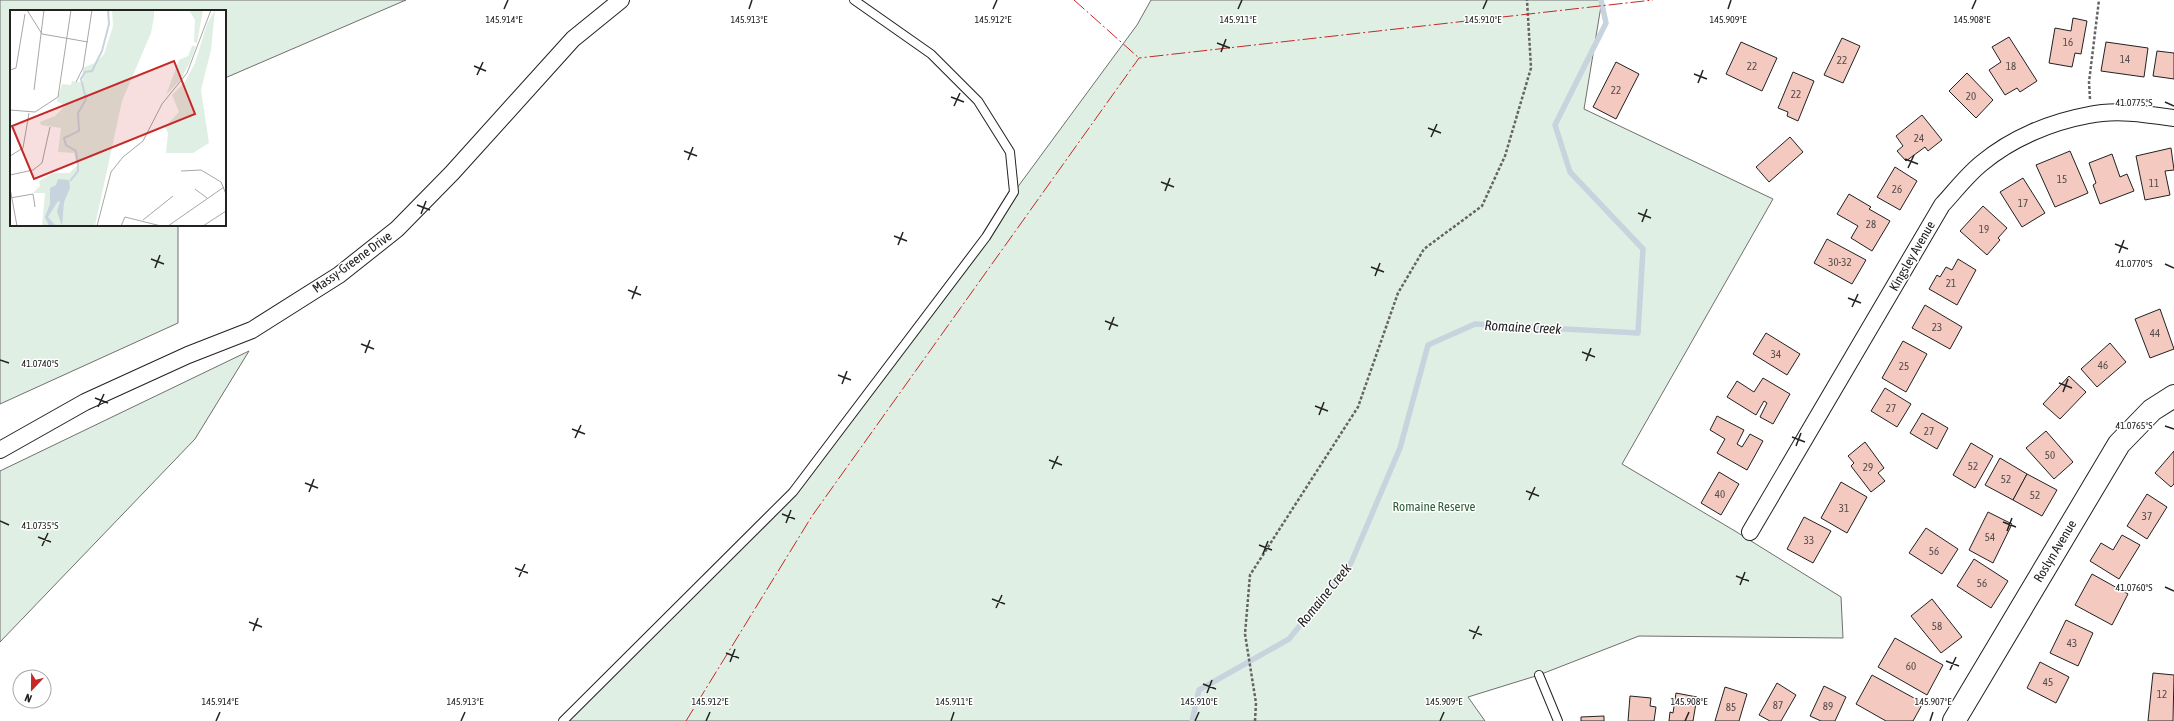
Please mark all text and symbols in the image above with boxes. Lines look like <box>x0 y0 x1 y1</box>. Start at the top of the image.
inset map <box>10 10 226 226</box>
text: 145.914°E <box>486 14 523 25</box>
text: 145.913°E <box>731 14 768 25</box>
text: 145.912°E <box>975 14 1012 25</box>
text: 145.911°E <box>1220 14 1257 25</box>
text: 145.910°E <box>1465 14 1502 25</box>
text: 145.909°E <box>1710 14 1747 25</box>
text: 145.908°E <box>1954 14 1991 25</box>
house number: 16 <box>2063 36 2073 48</box>
house number: 14 <box>2120 53 2130 65</box>
house number: 22 <box>1837 54 1847 66</box>
house number: 22 <box>1747 60 1757 72</box>
house number: 18 <box>2006 60 2016 72</box>
house number: 22 <box>1611 84 1621 96</box>
house number: 22 <box>1791 88 1801 100</box>
house number: 20 <box>1966 90 1976 102</box>
text: 41.0775°S <box>2116 97 2152 108</box>
house number: 24 <box>1914 132 1924 144</box>
house number: 15 <box>2057 173 2067 185</box>
house number: 11 <box>2149 177 2159 189</box>
house number: 26 <box>1892 183 1902 195</box>
house number: 17 <box>2018 197 2028 209</box>
house number: 28 <box>1866 218 1876 230</box>
street label: Kingsley Avenue <box>1886 218 1938 294</box>
house number: 19 <box>1979 223 1989 235</box>
street label: Massy-Greene Drive <box>309 228 395 296</box>
house number: 30-32 <box>1828 256 1852 268</box>
text: 41.0770°S <box>2116 258 2152 269</box>
house number: 21 <box>1946 277 1956 289</box>
water label: Romaine Creek <box>1484 317 1563 337</box>
house number: 23 <box>1932 321 1942 333</box>
house number: 44 <box>2150 327 2160 339</box>
house number: 34 <box>1771 348 1781 360</box>
text: 41.0740°S <box>22 358 58 369</box>
house number: 46 <box>2098 359 2108 371</box>
house number: 25 <box>1899 360 1909 372</box>
house number: 27 <box>1886 402 1896 414</box>
text: 41.0765°S <box>2116 420 2152 431</box>
house number: 27 <box>1924 425 1934 437</box>
house number: 50 <box>2045 449 2055 461</box>
house number: 52 <box>1968 460 1978 472</box>
house number: 29 <box>1863 461 1873 473</box>
house number: 52 <box>2001 473 2011 485</box>
house number: 40 <box>1715 488 1725 500</box>
house number: 52 <box>2030 489 2040 501</box>
park label: Romaine Reserve <box>1393 499 1476 514</box>
house number: 31 <box>1839 502 1849 514</box>
house number: 37 <box>2142 510 2152 522</box>
street label: Roslyn Avenue <box>2031 517 2079 585</box>
text: 41.0735°S <box>22 520 58 531</box>
house number: 54 <box>1985 531 1995 543</box>
house number: 33 <box>1804 534 1814 546</box>
house number: 56 <box>1929 545 1939 557</box>
water label: Romaine Creek <box>1294 559 1355 630</box>
house number: 56 <box>1977 577 1987 589</box>
text: 41.0760°S <box>2116 582 2152 593</box>
house number: 58 <box>1932 620 1942 632</box>
house number: 43 <box>2067 637 2077 649</box>
house number: 60 <box>1906 660 1916 672</box>
north arrow <box>12 669 52 709</box>
house number: 45 <box>2043 676 2053 688</box>
house number: 12 <box>2157 688 2167 700</box>
text: N <box>23 691 34 705</box>
text: 145.914°E <box>202 696 239 707</box>
text: 145.913°E <box>447 696 484 707</box>
text: 145.912°E <box>692 696 729 707</box>
text: 145.911°E <box>936 696 973 707</box>
text: 145.910°E <box>1181 696 1218 707</box>
text: 145.909°E <box>1426 696 1463 707</box>
text: 145.908°E <box>1671 696 1708 707</box>
text: 145.907°E <box>1915 696 1952 707</box>
house number: 87 <box>1773 699 1783 711</box>
house number: 89 <box>1823 700 1833 712</box>
house number: 85 <box>1726 701 1736 713</box>

